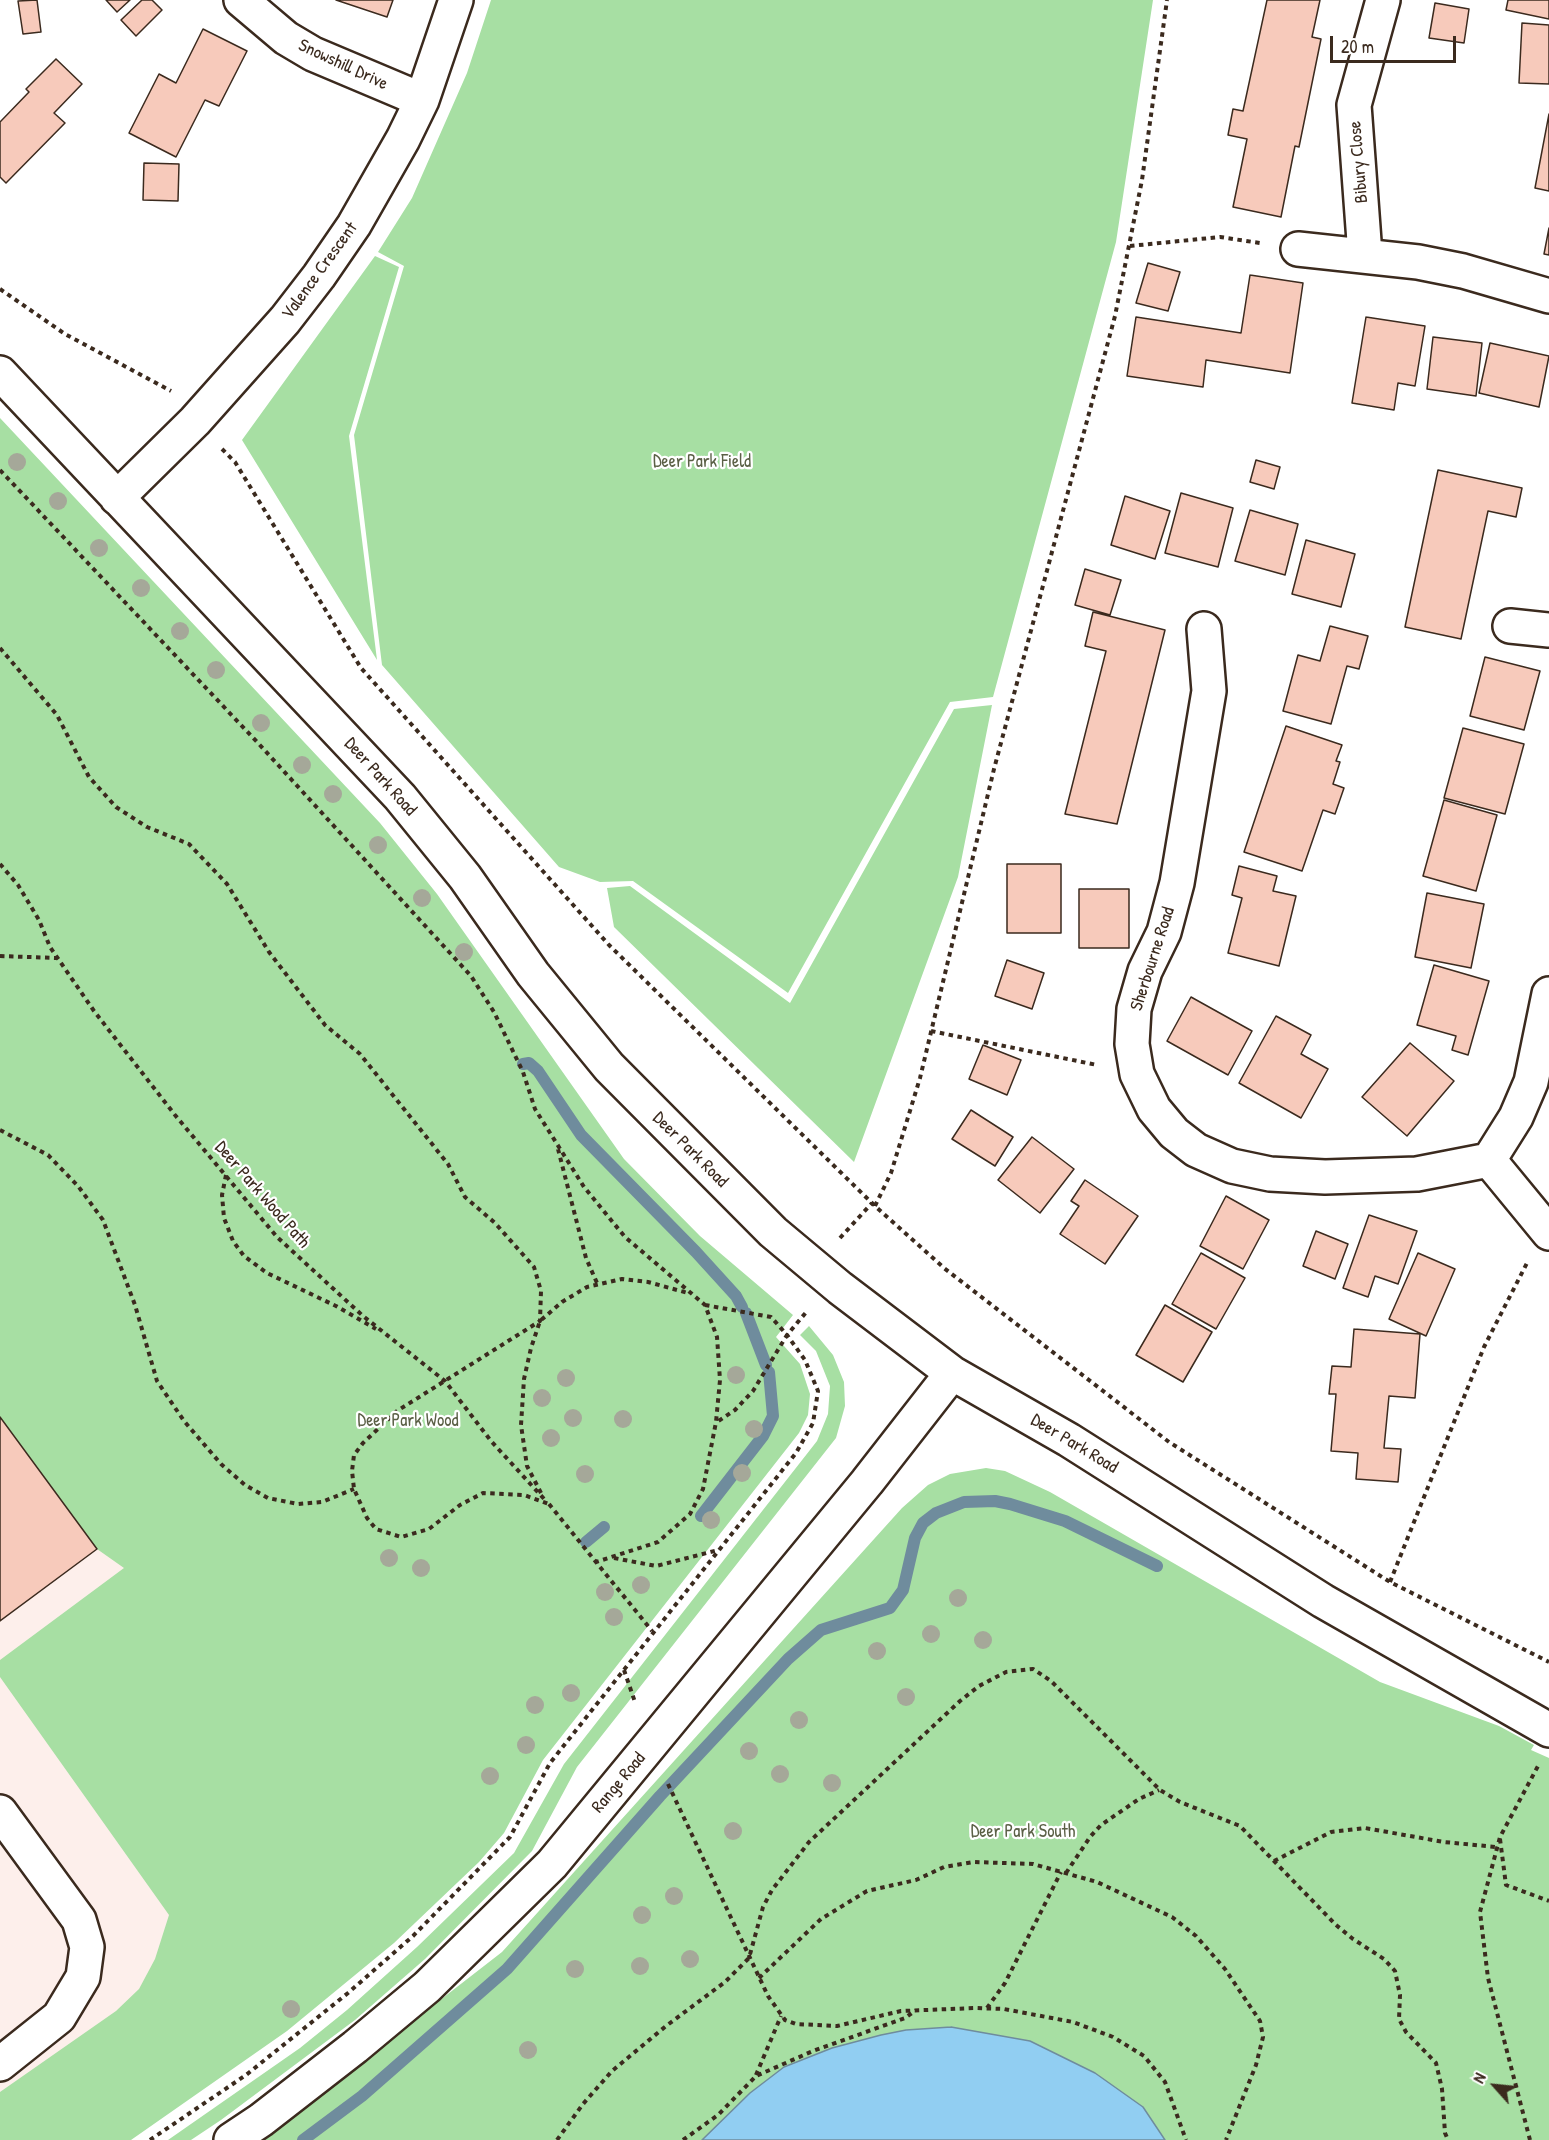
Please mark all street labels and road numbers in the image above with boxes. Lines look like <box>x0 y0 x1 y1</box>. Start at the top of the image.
street label: Snowshill Drive <box>295 35 391 95</box>
street label: Bibury Close <box>1345 120 1373 204</box>
street label: Valence Crescent <box>277 218 363 324</box>
street label: Deer Park Road <box>339 733 421 821</box>
street label: Sherbourne Road <box>1126 904 1180 1014</box>
street label: Deer Park Road <box>648 1108 732 1192</box>
street label: Deer Park Wood Path <box>210 1137 314 1253</box>
street label: Deer Park Road <box>1027 1410 1121 1478</box>
street label: Range Road <box>588 1748 650 1818</box>

